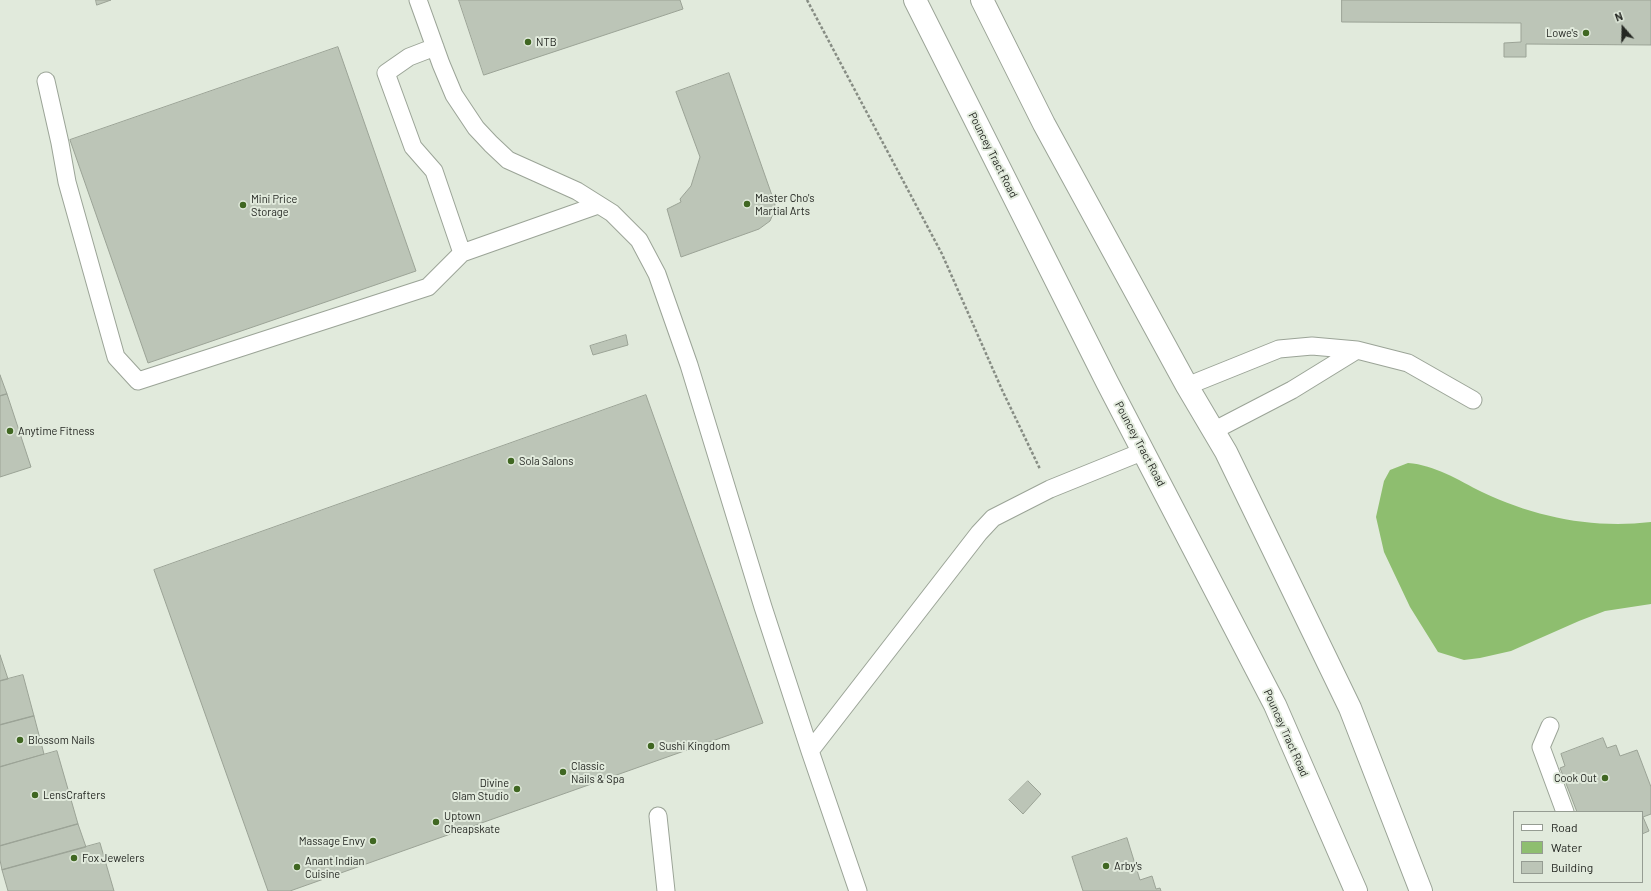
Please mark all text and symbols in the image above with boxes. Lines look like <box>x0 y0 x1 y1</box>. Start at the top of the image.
north arrow <box>1603 8 1643 48</box>
text: N <box>1613 9 1624 24</box>
place label: Lowe's <box>1546 26 1578 40</box>
marker: Lowe's <box>1581 28 1591 38</box>
place label: NTB <box>536 35 557 49</box>
marker: NTB <box>523 37 533 47</box>
street label: Pouncey Tract Road <box>966 110 1020 200</box>
place label: Master Cho's Martial Arts <box>755 191 815 217</box>
place label: Mini Price Storage <box>251 192 297 218</box>
marker: Master Cho's Martial Arts <box>742 199 752 209</box>
marker: Mini Price Storage <box>238 200 248 210</box>
street label: Pouncey Tract Road <box>1112 399 1168 489</box>
place label: Anytime Fitness <box>18 424 95 438</box>
marker: Anytime Fitness <box>5 426 15 436</box>
place label: Sola Salons <box>519 454 574 468</box>
marker: Sola Salons <box>506 456 516 466</box>
street label: Pouncey Tract Road <box>1261 687 1311 779</box>
place label: Blossom Nails <box>28 733 95 747</box>
marker: Blossom Nails <box>15 735 25 745</box>
place label: Sushi Kingdom <box>659 739 730 753</box>
marker: Sushi Kingdom <box>646 741 656 751</box>
place label: Classic Nails & Spa <box>571 759 624 785</box>
marker: Classic Nails & Spa <box>558 767 568 777</box>
place label: Cook Out <box>1554 771 1597 785</box>
marker: Cook Out <box>1600 773 1610 783</box>
place label: Divine Glam Studio <box>452 776 509 802</box>
marker: Divine Glam Studio <box>512 784 522 794</box>
place label: LensCrafters <box>43 788 105 802</box>
marker: LensCrafters <box>30 790 40 800</box>
place label: Uptown Cheapskate <box>444 809 500 835</box>
legend <box>1513 811 1643 883</box>
marker: Uptown Cheapskate <box>431 817 441 827</box>
text: Road <box>1551 820 1578 834</box>
place label: Massage Envy <box>299 834 365 848</box>
marker: Massage Envy <box>368 836 378 846</box>
text: Water <box>1551 840 1582 854</box>
place label: Fox Jewelers <box>82 851 144 865</box>
marker: Fox Jewelers <box>69 853 79 863</box>
place label: Anant Indian Cuisine <box>305 854 364 880</box>
place label: Arby's <box>1114 859 1142 873</box>
text: Building <box>1551 860 1593 874</box>
marker: Arby's <box>1101 861 1111 871</box>
marker: Anant Indian Cuisine <box>292 862 302 872</box>

